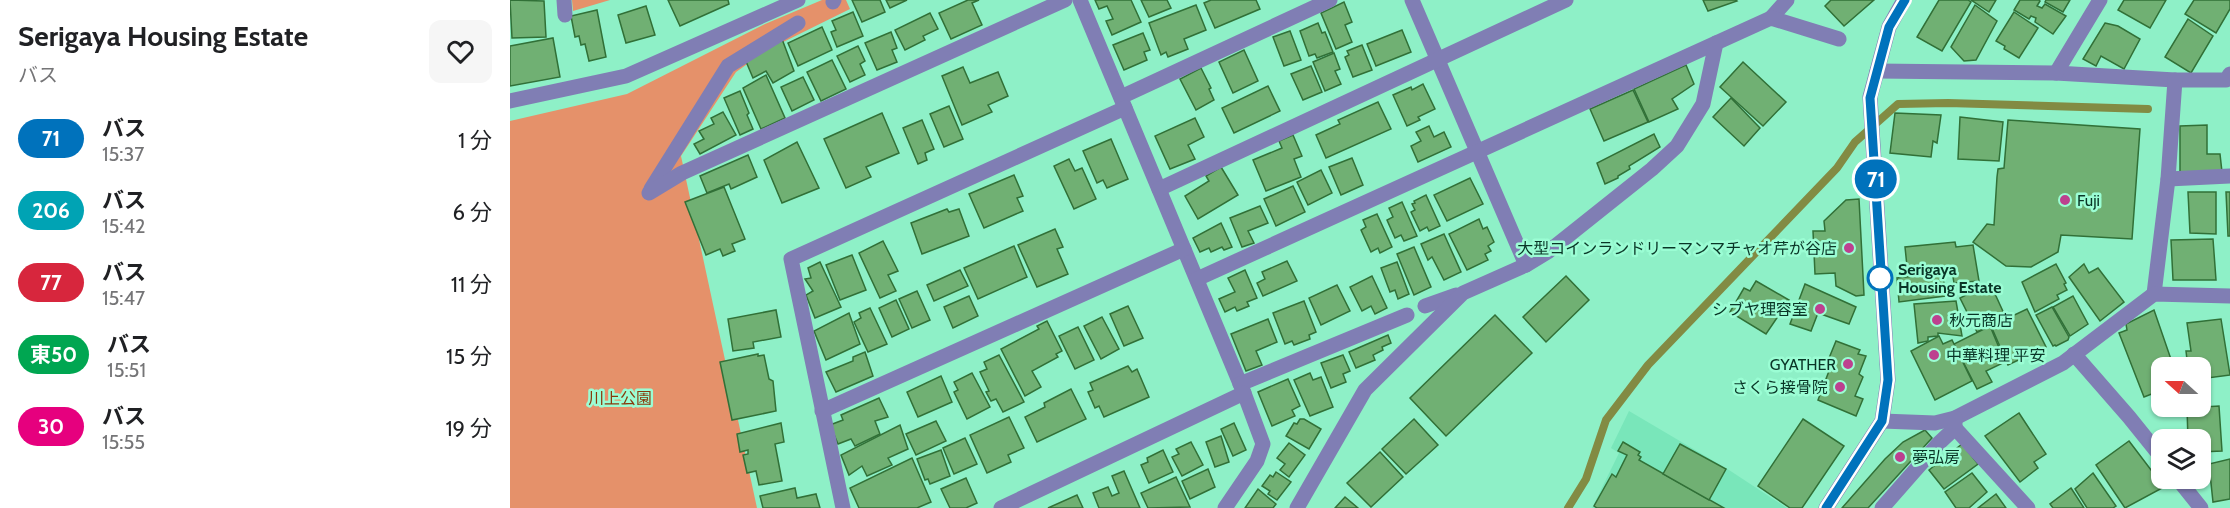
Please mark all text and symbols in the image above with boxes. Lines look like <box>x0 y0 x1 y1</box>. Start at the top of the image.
text: Serigaya Housing Estate <box>18 19 308 53</box>
button: heart <box>429 20 492 83</box>
text: バス <box>18 63 58 87</box>
text: バス <box>102 115 146 142</box>
text: 71 <box>42 126 60 151</box>
text: 1 分 <box>458 127 492 154</box>
text: 15:37 <box>102 142 144 166</box>
line badge: 71 <box>1849 160 1903 198</box>
text: 71 <box>1867 167 1885 192</box>
text: バス <box>102 187 146 214</box>
place label: Fuji <box>2077 191 2100 210</box>
marker: Fuji <box>2058 193 2072 207</box>
text: 206 <box>32 198 70 223</box>
text: 6 分 <box>453 199 492 226</box>
text: 15:42 <box>102 214 146 238</box>
place label: 大型コインランドリーマンマチャオ芹が谷店 <box>1517 239 1837 258</box>
marker: 大型コインランドリーマンマチャオ芹が谷店 <box>1842 241 1856 255</box>
text: バス <box>102 259 146 286</box>
place label: Serigaya Housing Estate <box>1898 260 2001 297</box>
marker: Serigaya Housing Estate <box>1867 265 1893 291</box>
text: 77 <box>40 270 62 295</box>
text: 11 分 <box>451 271 492 298</box>
text: 15:47 <box>102 286 145 310</box>
place label: シブヤ理容室 <box>1712 300 1808 319</box>
marker: シブヤ理容室 <box>1813 302 1827 316</box>
place label: 秋元商店 <box>1949 311 2013 330</box>
marker: 秋元商店 <box>1930 313 1944 327</box>
text: バス <box>107 331 151 358</box>
text: 東50 <box>30 342 77 367</box>
text: 15 分 <box>446 343 492 370</box>
place label: 中華料理 平安 <box>1946 346 2046 365</box>
marker: 中華料理 平安 <box>1927 348 1941 362</box>
place label: GYATHER <box>1770 355 1836 374</box>
marker: GYATHER <box>1841 357 1855 371</box>
north arrow <box>2151 357 2211 417</box>
map controls <box>2151 357 2211 489</box>
text: 15:51 <box>107 358 146 382</box>
place label: さくら接骨院 <box>1732 378 1828 397</box>
marker: さくら接骨院 <box>1833 380 1847 394</box>
park label: 川上公園 <box>588 389 652 408</box>
text: バス <box>102 403 146 430</box>
text: 30 <box>38 414 64 439</box>
text: 19 分 <box>445 415 492 442</box>
button: layers <box>2151 429 2211 489</box>
text: 15:55 <box>102 430 145 454</box>
place label: 夢弘房 <box>1912 448 1960 467</box>
marker: 夢弘房 <box>1893 450 1907 464</box>

